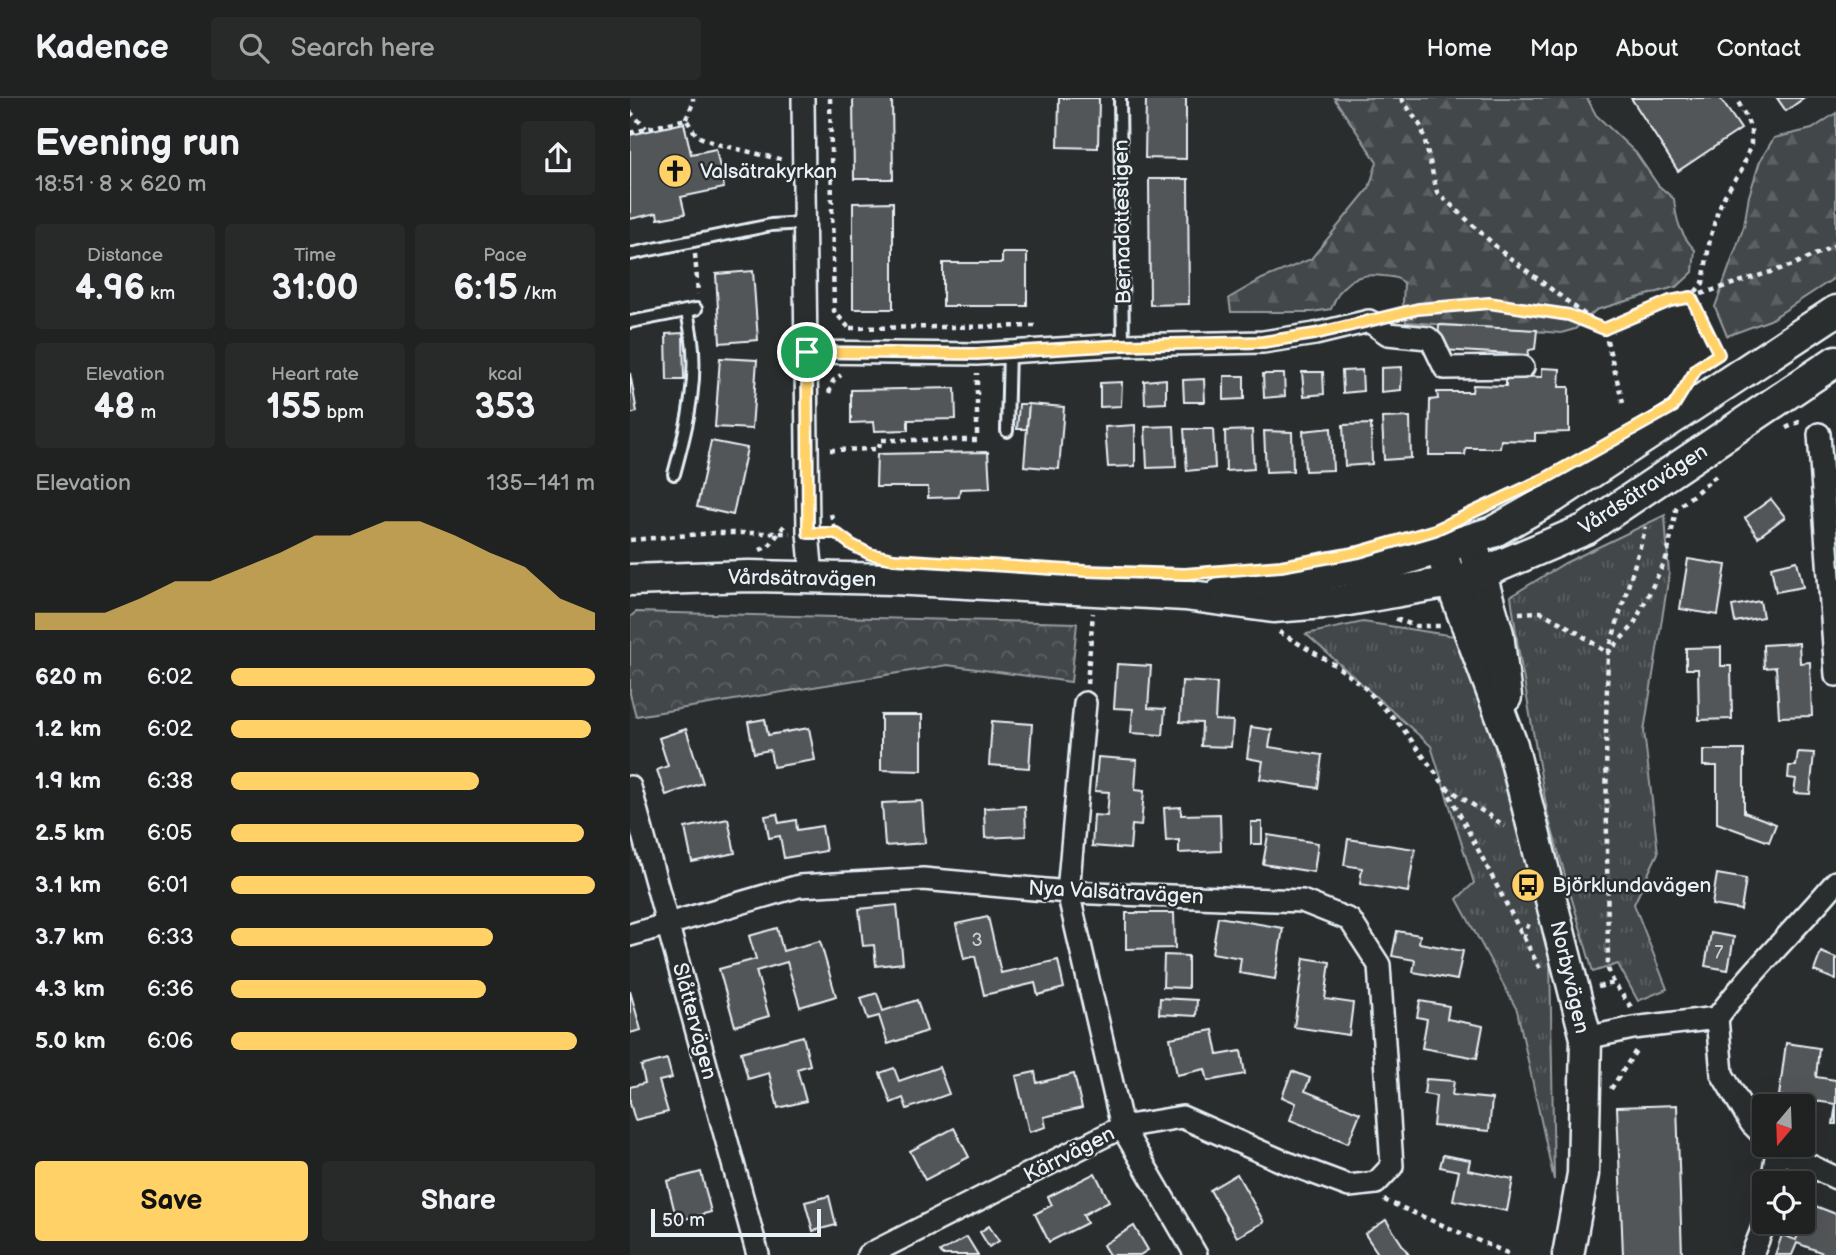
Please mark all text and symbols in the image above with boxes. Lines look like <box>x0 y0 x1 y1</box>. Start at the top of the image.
search box <box>211 17 701 80</box>
text: Kadence <box>35 28 169 68</box>
icon: search <box>235 29 273 67</box>
text: Search here <box>291 33 435 64</box>
text: Home <box>1427 34 1492 63</box>
text: Map <box>1530 34 1578 63</box>
text: About <box>1616 34 1678 63</box>
text: Contact <box>1716 34 1801 63</box>
text: Evening run <box>35 121 240 166</box>
button: share <box>521 121 595 195</box>
street label: Bernadottestigen <box>1109 139 1136 305</box>
church icon: Valsätrakyrkan <box>656 152 694 190</box>
place label: Valsätrakyrkan <box>700 159 837 184</box>
text: 18:51 · 8 × 620 m <box>35 170 207 198</box>
text: Distance <box>87 244 163 267</box>
text: Time <box>294 244 336 267</box>
text: Pace <box>483 244 527 267</box>
text: 4.96 <box>75 267 145 310</box>
text: 31:00 <box>271 267 359 310</box>
text: 6:15 <box>453 267 518 310</box>
text: km <box>145 282 175 305</box>
text: /km <box>518 282 557 305</box>
pin <box>777 322 837 382</box>
icon: arrive <box>788 333 826 371</box>
text: Elevation <box>85 363 165 386</box>
text: Heart rate <box>271 363 359 386</box>
text: kcal <box>488 363 522 386</box>
text: 48 <box>94 386 135 429</box>
text: 155 <box>266 386 321 429</box>
text: 353 <box>474 386 536 429</box>
text: m <box>135 401 156 424</box>
text: bpm <box>321 401 364 424</box>
street label: Vårdsätravägen <box>1574 439 1712 540</box>
text: Elevation <box>35 469 131 497</box>
text: 135–141 m <box>487 469 595 497</box>
street label: Vårdsätravägen <box>728 565 876 592</box>
text: 620 m <box>35 663 102 691</box>
text: 6:02 <box>147 663 193 691</box>
text: 1.2 km <box>35 715 101 743</box>
text: 6:02 <box>147 715 193 743</box>
text: 1.9 km <box>35 767 101 795</box>
text: 6:38 <box>147 767 193 795</box>
text: 2.5 km <box>35 819 105 847</box>
text: 6:05 <box>147 819 192 847</box>
bus stop icon: Björklundavägen <box>1509 866 1547 904</box>
text: 3.1 km <box>35 871 101 899</box>
text: 6:01 <box>147 871 188 899</box>
place label: Björklundavägen <box>1552 873 1711 898</box>
street label: Nya Valsätravägen <box>1028 875 1204 910</box>
street label: Norbyvägen <box>1544 918 1595 1036</box>
text: 3.7 km <box>35 923 104 951</box>
text: 6:33 <box>147 923 194 951</box>
house number: 3 <box>971 930 983 951</box>
house number: 7 <box>1715 942 1724 963</box>
street label: Slåttervägen <box>667 960 722 1082</box>
text: 4.3 km <box>35 975 105 1003</box>
text: 6:36 <box>147 975 194 1003</box>
text: 5.0 km <box>35 1027 106 1055</box>
text: 6:06 <box>147 1027 193 1055</box>
north arrow <box>1752 1094 1815 1157</box>
map controls <box>1752 1094 1815 1234</box>
street label: Kärrvägen <box>1020 1121 1119 1188</box>
button: Save <box>35 1161 308 1241</box>
button: Share <box>322 1161 595 1241</box>
button: locate <box>1752 1171 1815 1234</box>
scale bar <box>651 1206 821 1238</box>
text: 50 m <box>662 1209 705 1232</box>

